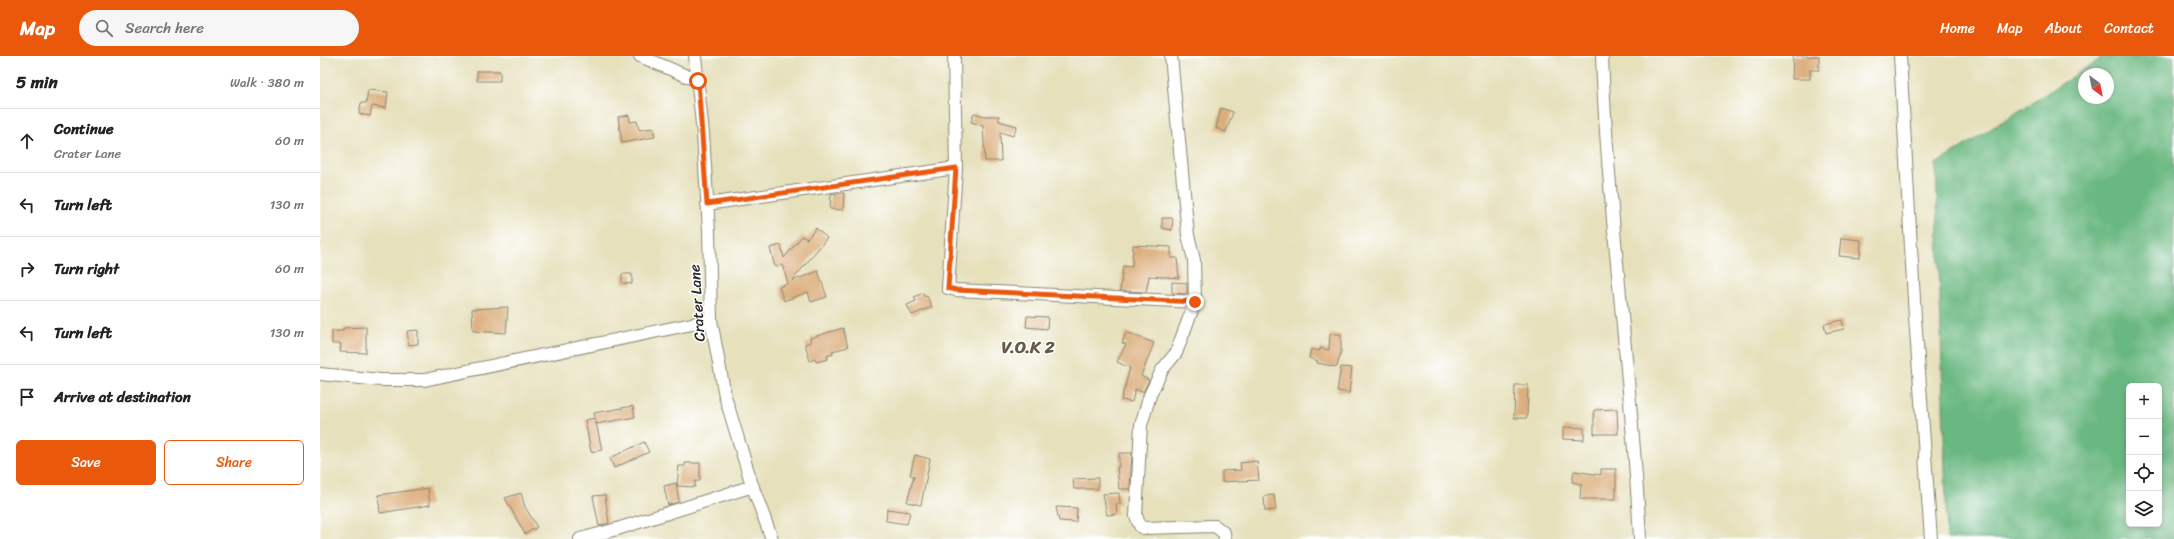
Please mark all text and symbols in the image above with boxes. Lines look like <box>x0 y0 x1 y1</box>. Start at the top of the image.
search box <box>79 10 359 46</box>
text: Map <box>20 12 55 45</box>
text: Search here <box>125 15 204 41</box>
text: Home <box>1940 16 1975 41</box>
text: Map <box>1997 16 2023 41</box>
text: About <box>2045 16 2082 41</box>
text: Contact <box>2104 16 2154 41</box>
icon: search <box>93 17 115 39</box>
text: 5 min <box>16 67 58 97</box>
north arrow <box>2078 68 2114 104</box>
text: Walk · 380 m <box>230 71 304 94</box>
route start <box>689 72 707 90</box>
text: Continue <box>54 116 114 142</box>
text: 60 m <box>275 129 304 152</box>
icon: ahead <box>16 130 38 152</box>
text: Crater Lane <box>54 142 121 165</box>
text: Turn left <box>54 192 112 218</box>
text: 130 m <box>270 193 304 216</box>
icon: left <box>16 194 38 216</box>
text: Turn right <box>54 256 119 282</box>
text: 60 m <box>275 257 304 280</box>
icon: right <box>16 258 38 280</box>
street label: Crater Lane <box>681 263 713 343</box>
route end <box>1186 293 1204 311</box>
text: Turn left <box>54 320 112 346</box>
text: 130 m <box>270 321 304 344</box>
icon: left <box>16 322 38 344</box>
district label: V.O.K 2 <box>1001 332 1055 362</box>
map controls <box>2126 383 2162 527</box>
button: + <box>2126 383 2162 419</box>
text: Arrive at destination <box>54 384 191 410</box>
icon: arrive <box>16 386 38 408</box>
button: − <box>2126 419 2162 455</box>
button: Save <box>16 440 156 485</box>
button: Share <box>164 440 304 485</box>
button: locate <box>2126 455 2162 491</box>
button: layers <box>2126 491 2162 527</box>

